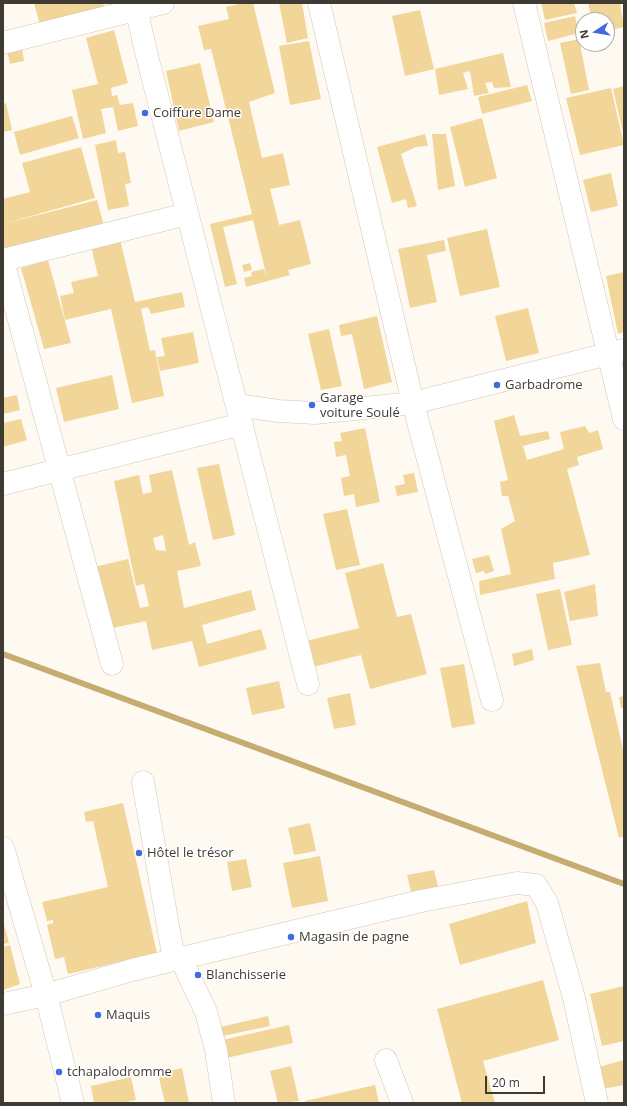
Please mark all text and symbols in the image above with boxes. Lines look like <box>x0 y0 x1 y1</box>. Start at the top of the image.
north arrow <box>575 12 615 52</box>
text: N <box>575 28 592 40</box>
place label: Coiffure Dame <box>153 105 241 121</box>
marker: Coiffure Dame <box>140 108 150 118</box>
place label: Garbadrome <box>505 377 583 393</box>
marker: Garbadrome <box>492 380 502 390</box>
place label: Garage voiture Soulé <box>320 390 400 421</box>
marker: Garage voiture Soulé <box>307 400 317 410</box>
place label: Hôtel le trésor <box>147 845 234 861</box>
marker: Hôtel le trésor <box>134 848 144 858</box>
place label: Magasin de pagne <box>299 929 409 945</box>
marker: Magasin de pagne <box>286 932 296 942</box>
place label: Blanchisserie <box>206 967 286 983</box>
marker: Blanchisserie <box>193 970 203 980</box>
place label: Maquis <box>106 1007 150 1023</box>
marker: Maquis <box>93 1010 103 1020</box>
place label: tchapalodromme <box>67 1064 172 1080</box>
marker: tchapalodromme <box>54 1067 64 1077</box>
scale bar <box>487 1068 547 1094</box>
text: 20 m <box>492 1074 520 1091</box>

